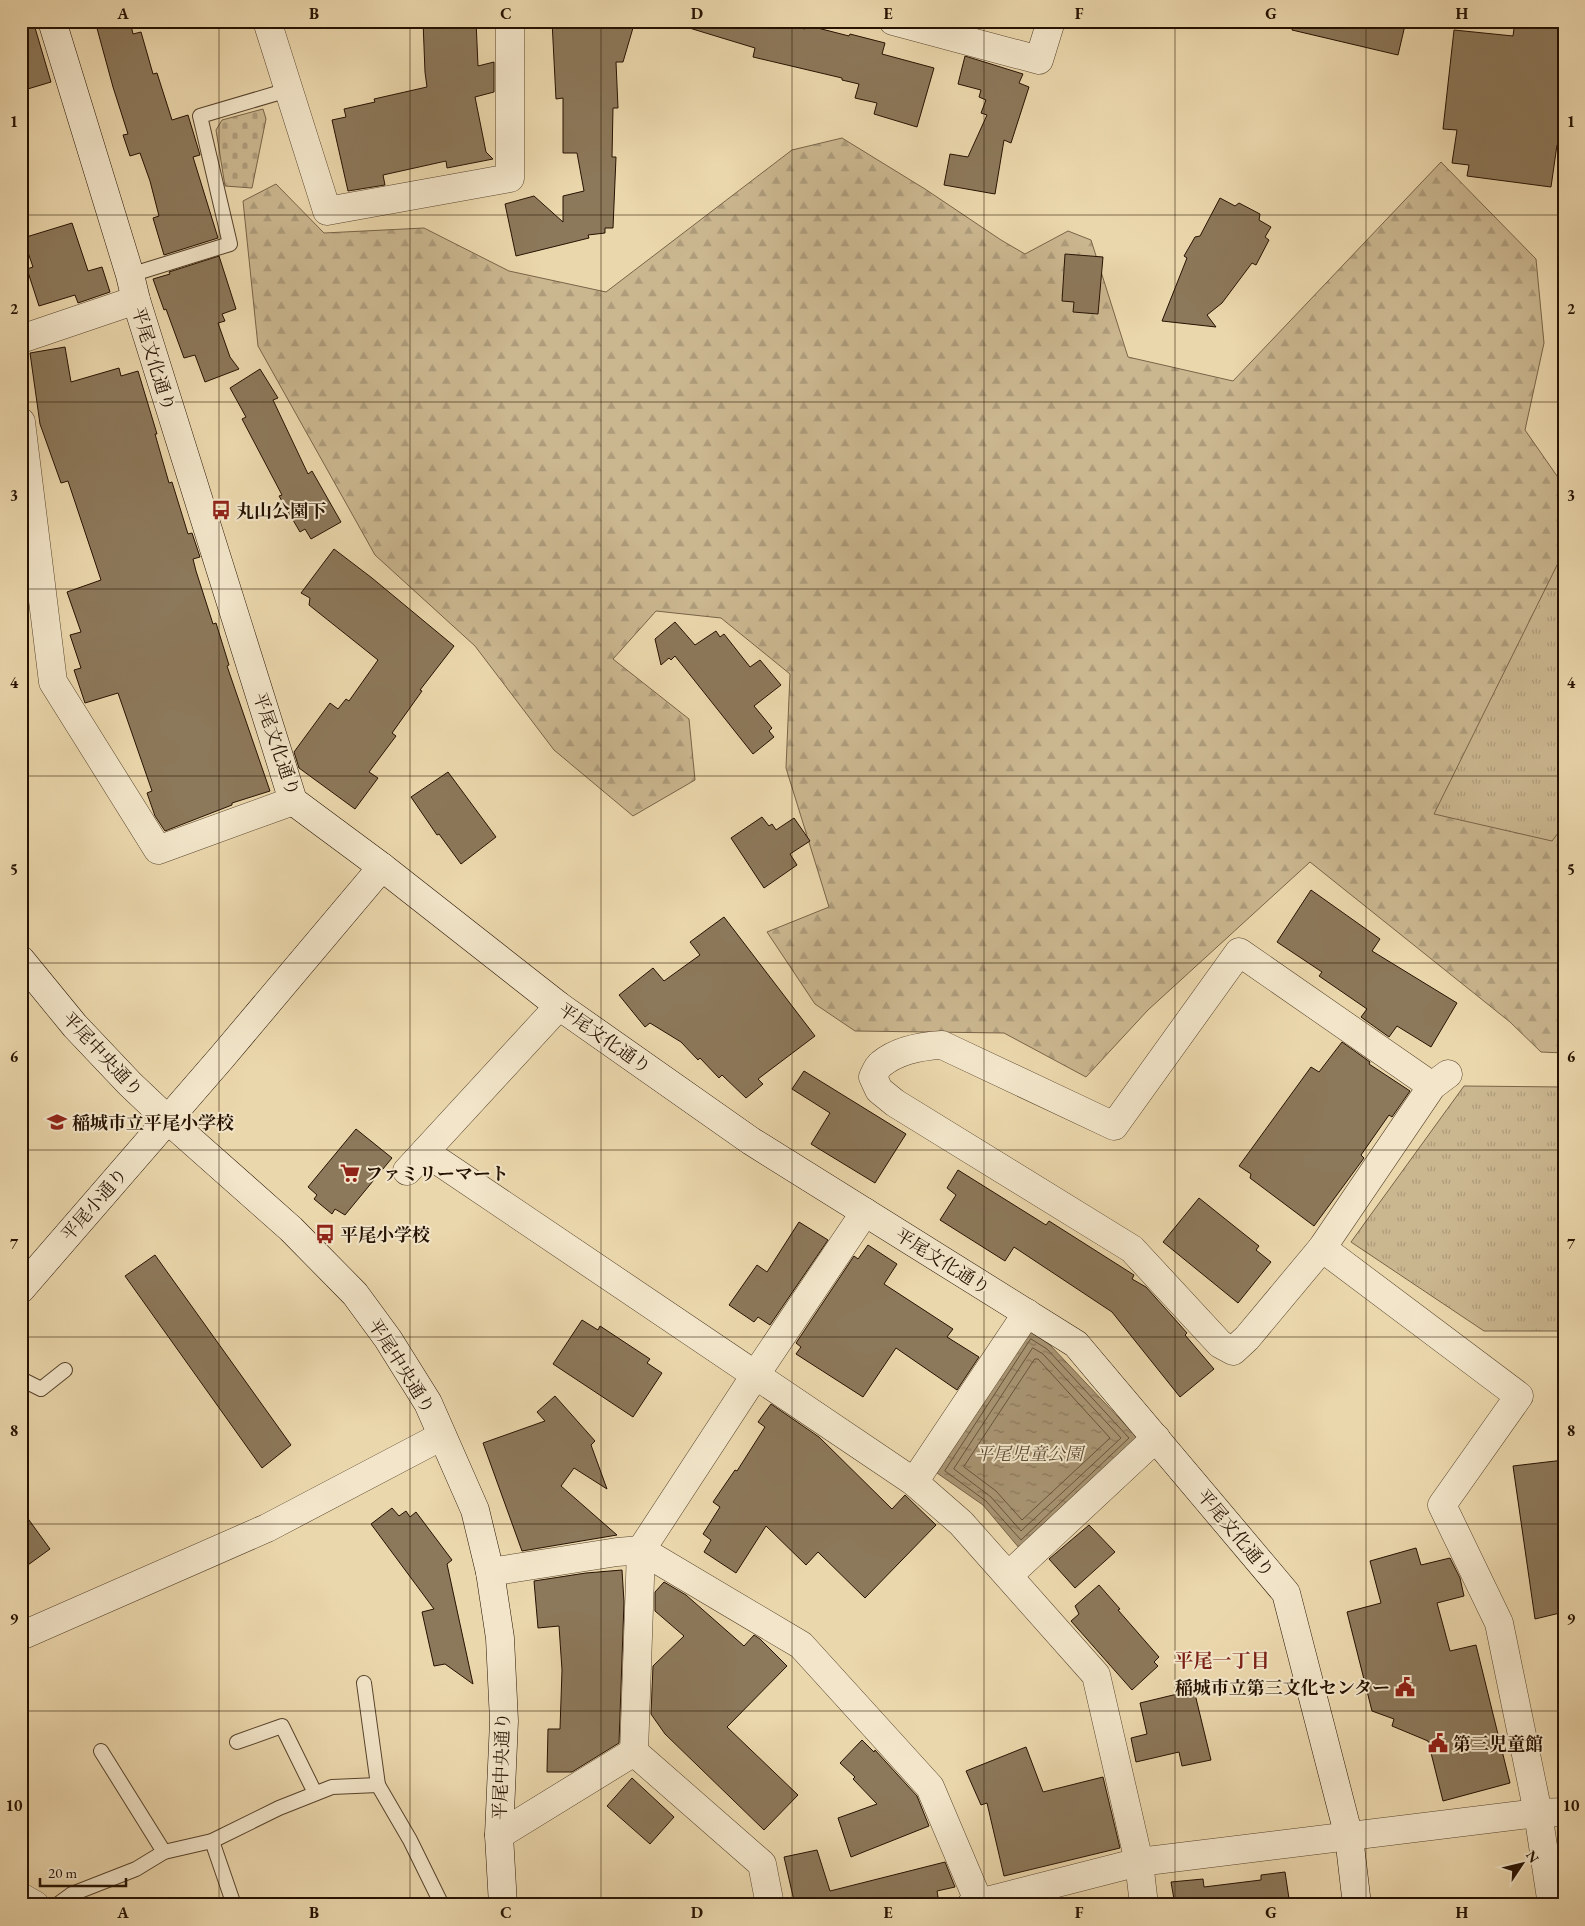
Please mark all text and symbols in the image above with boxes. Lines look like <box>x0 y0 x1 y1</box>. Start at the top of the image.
text: A <box>116 3 129 24</box>
text: B <box>309 3 319 24</box>
text: C <box>500 3 512 24</box>
text: D <box>691 3 703 24</box>
text: E <box>883 3 893 24</box>
text: F <box>1075 3 1084 24</box>
text: G <box>1265 3 1277 24</box>
text: H <box>1456 3 1469 24</box>
text: 1 <box>10 111 18 132</box>
text: 1 <box>1567 111 1575 132</box>
text: 2 <box>10 298 19 319</box>
text: 2 <box>1567 298 1576 319</box>
street label: 平尾文化通り <box>127 304 181 414</box>
text: 3 <box>10 485 18 506</box>
text: 3 <box>1567 485 1575 506</box>
bus stop icon: 丸山公園下 <box>210 499 232 521</box>
place label: 丸山公園下 <box>236 499 326 522</box>
text: 4 <box>10 672 19 693</box>
text: 4 <box>1567 672 1576 693</box>
street label: 平尾文化通り <box>249 689 305 799</box>
text: 5 <box>10 859 18 880</box>
text: 5 <box>1567 859 1575 880</box>
street label: 平尾文化通り <box>554 998 656 1078</box>
street label: 平尾中央通り <box>58 1007 148 1101</box>
text: 6 <box>10 1046 19 1067</box>
text: 6 <box>1567 1046 1576 1067</box>
school or university icon: 稲城市立平尾小学校 <box>46 1111 68 1133</box>
place label: 稲城市立平尾小学校 <box>72 1111 234 1134</box>
street label: 平尾小通り <box>56 1162 132 1246</box>
supermarket icon: ファミリーマート <box>339 1162 361 1184</box>
place label: ファミリーマート <box>365 1162 509 1185</box>
bus stop icon: 平尾小学校 <box>314 1223 336 1245</box>
place label: 平尾小学校 <box>340 1223 430 1246</box>
street label: 平尾文化通り <box>891 1223 995 1299</box>
text: 7 <box>10 1233 19 1254</box>
text: 7 <box>1567 1233 1576 1254</box>
street label: 平尾中央通り <box>364 1314 440 1418</box>
text: 8 <box>10 1420 18 1441</box>
text: 8 <box>1567 1420 1575 1441</box>
park label: 平尾児童公園 <box>975 1442 1086 1465</box>
street label: 平尾文化通り <box>1192 1484 1280 1582</box>
text: 9 <box>10 1608 19 1629</box>
text: 9 <box>1567 1608 1576 1629</box>
district label: 平尾一丁目 <box>1174 1648 1270 1673</box>
place label: 稲城市立第三文化センター <box>1175 1676 1390 1699</box>
public building icon: 稲城市立第三文化センター <box>1394 1676 1416 1698</box>
street label: 平尾中央通り <box>488 1712 514 1820</box>
public building icon: 第三児童館 <box>1427 1732 1449 1754</box>
place label: 第三児童館 <box>1453 1732 1543 1755</box>
text: 10 <box>6 1795 23 1816</box>
text: 10 <box>1563 1795 1580 1816</box>
north arrow <box>1498 1838 1548 1888</box>
text: N <box>1522 1847 1544 1867</box>
scale bar <box>40 1856 126 1888</box>
text: 20 m <box>48 1863 77 1882</box>
text: A <box>116 1902 129 1923</box>
text: B <box>309 1902 319 1923</box>
text: C <box>500 1902 512 1923</box>
text: D <box>691 1902 703 1923</box>
text: E <box>883 1902 893 1923</box>
text: F <box>1075 1902 1084 1923</box>
text: G <box>1265 1902 1277 1923</box>
text: H <box>1456 1902 1469 1923</box>

